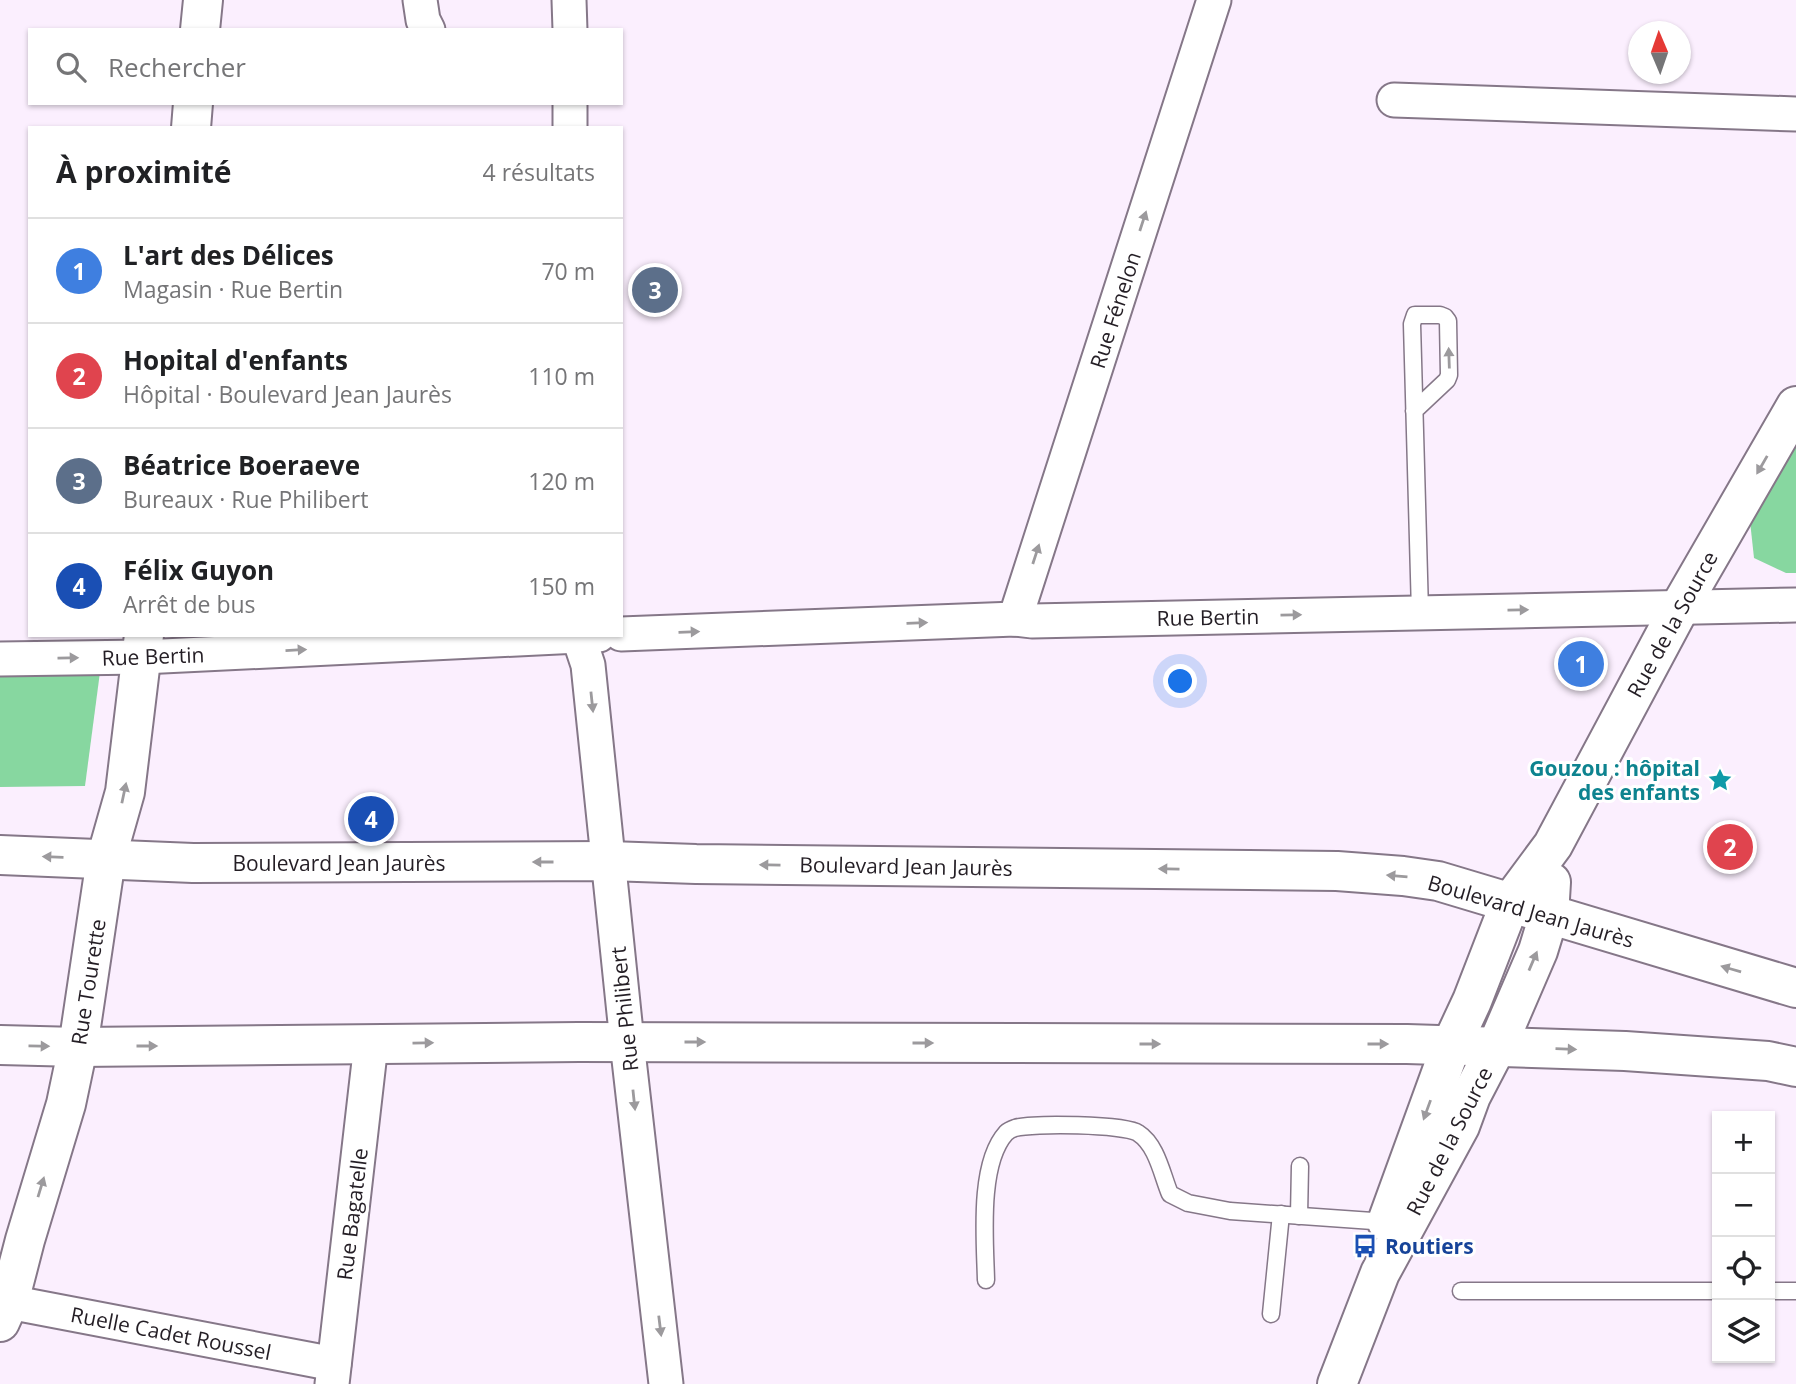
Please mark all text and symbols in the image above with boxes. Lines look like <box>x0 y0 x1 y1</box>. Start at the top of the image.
north arrow <box>1628 21 1691 84</box>
search box <box>28 28 623 105</box>
icon: search <box>52 48 90 86</box>
text: Rechercher <box>108 49 246 85</box>
text: À proximité <box>56 151 232 192</box>
text: 4 résultats <box>483 156 595 188</box>
one-way arrow <box>1138 210 1149 231</box>
text: L'art des Délices <box>123 237 334 273</box>
street label: Rue Fénelon <box>1083 248 1147 372</box>
text: 1 <box>72 255 86 287</box>
text: 70 m <box>541 255 595 287</box>
pin: 3 <box>632 264 678 316</box>
text: Magasin · Rue Bertin <box>123 273 343 305</box>
text: Hopital d'enfants <box>123 342 348 378</box>
one-way arrow <box>1443 346 1454 368</box>
text: 2 <box>72 360 86 392</box>
text: 110 m <box>528 360 595 392</box>
text: Hôpital · Boulevard Jean Jaurès <box>123 378 452 410</box>
text: Béatrice Boeraeve <box>123 447 360 483</box>
one-way arrow <box>1756 456 1768 475</box>
text: 3 <box>72 465 86 497</box>
text: 120 m <box>528 465 595 497</box>
text: Bureaux · Rue Philibert <box>123 483 368 515</box>
one-way arrow <box>1031 543 1042 564</box>
street label: Rue de la Source <box>1620 546 1724 702</box>
text: Félix Guyon <box>123 552 274 588</box>
text: 4 <box>72 570 86 602</box>
text: 150 m <box>528 570 595 602</box>
text: Arrêt de bus <box>123 588 256 620</box>
street label: Rue Bertin <box>1156 602 1260 632</box>
one-way arrow <box>1508 604 1530 616</box>
one-way arrow <box>1280 609 1302 621</box>
one-way arrow <box>906 617 928 628</box>
one-way arrow <box>679 626 701 637</box>
pin: 1 <box>1558 638 1604 690</box>
street label: Rue Bertin <box>101 640 205 672</box>
one-way arrow <box>285 644 307 655</box>
one-way arrow <box>57 653 79 664</box>
your location <box>1163 664 1197 698</box>
one-way arrow <box>587 691 598 713</box>
place label: Gouzou : hôpital des enfants <box>1529 754 1700 806</box>
place icon: Gouzou : hôpital des enfants <box>1706 766 1734 794</box>
one-way arrow <box>118 782 129 804</box>
pin: 4 <box>348 793 394 845</box>
pin: 2 <box>1707 821 1753 873</box>
street label: Boulevard Jean Jaurès <box>232 849 446 877</box>
street label: Boulevard Jean Jaurès <box>799 850 1013 882</box>
one-way arrow <box>42 852 64 863</box>
one-way arrow <box>532 856 554 868</box>
one-way arrow <box>759 859 781 871</box>
one-way arrow <box>1158 863 1180 875</box>
street label: Boulevard Jean Jaurès <box>1425 868 1637 954</box>
one-way arrow <box>1386 870 1408 881</box>
street label: Rue Tourette <box>64 917 112 1047</box>
street label: Rue Philibert <box>604 945 644 1073</box>
one-way arrow <box>1528 950 1539 971</box>
one-way arrow <box>1720 963 1741 973</box>
one-way arrow <box>685 1036 707 1048</box>
one-way arrow <box>912 1037 934 1049</box>
one-way arrow <box>412 1038 434 1049</box>
one-way arrow <box>1140 1038 1162 1050</box>
one-way arrow <box>1367 1038 1389 1050</box>
one-way arrow <box>28 1040 50 1052</box>
one-way arrow <box>136 1040 158 1052</box>
one-way arrow <box>1555 1043 1577 1054</box>
street label: Rue de la Source <box>1400 1062 1498 1220</box>
one-way arrow <box>628 1089 639 1111</box>
one-way arrow <box>1421 1099 1432 1120</box>
map controls <box>1712 1111 1775 1363</box>
button: + <box>1712 1111 1775 1174</box>
street label: Rue Bagatelle <box>330 1146 374 1282</box>
button: − <box>1712 1174 1775 1237</box>
one-way arrow <box>37 1176 47 1197</box>
bus stop icon: Routiers <box>1351 1232 1379 1260</box>
place label: Routiers <box>1385 1232 1474 1260</box>
button: locate <box>1712 1237 1775 1300</box>
street label: Ruelle Cadet Roussel <box>68 1300 274 1366</box>
button: layers <box>1712 1300 1775 1363</box>
one-way arrow <box>654 1315 665 1337</box>

